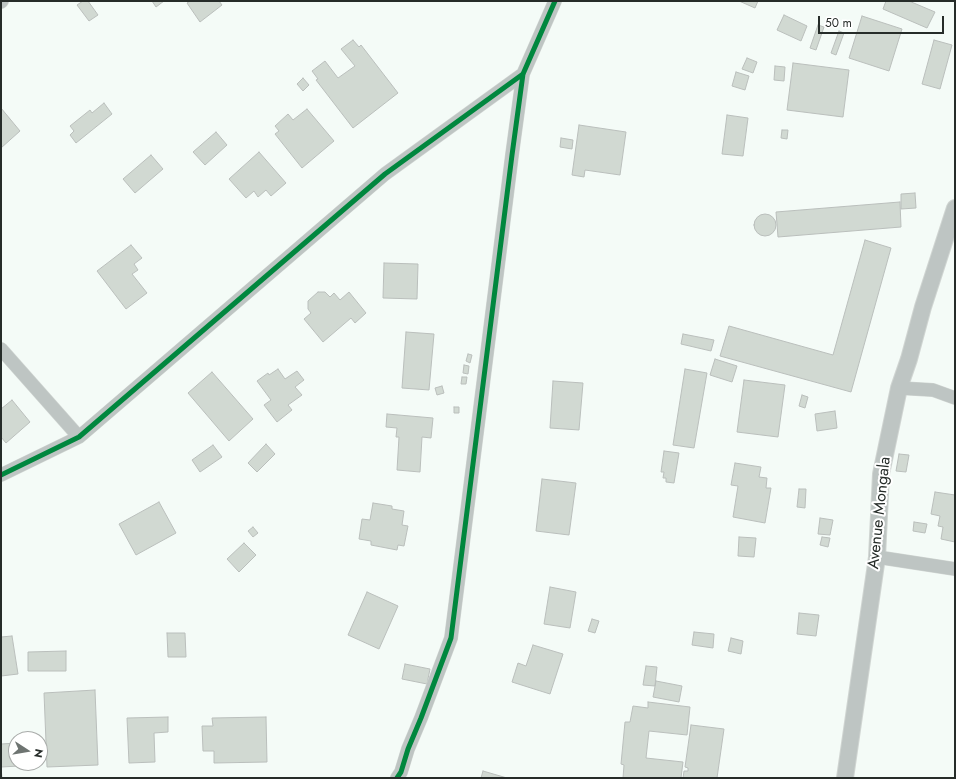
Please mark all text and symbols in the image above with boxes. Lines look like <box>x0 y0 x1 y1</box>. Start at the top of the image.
scale bar <box>820 8 946 34</box>
text: 50 m <box>825 14 852 32</box>
street label: Avenue Mongala <box>865 456 895 570</box>
north arrow <box>8 731 48 771</box>
text: N <box>30 747 47 759</box>

